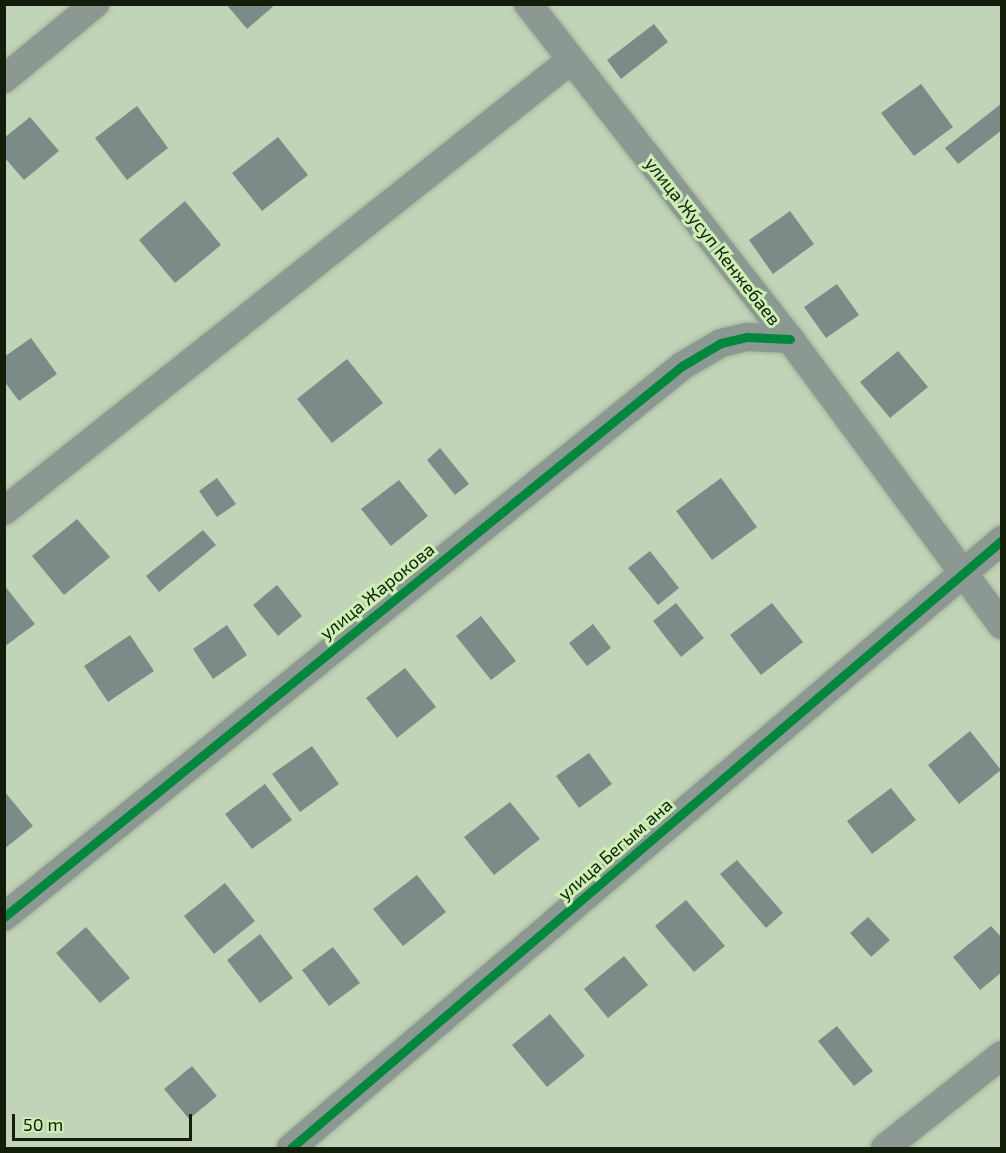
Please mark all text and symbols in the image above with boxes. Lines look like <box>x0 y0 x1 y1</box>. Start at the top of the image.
street label: улица Жусуп Кенжебаев <box>641 153 785 329</box>
street label: улица Жарокова <box>315 538 439 644</box>
street label: улица Бегым ана <box>554 794 676 904</box>
scale bar <box>15 1102 195 1140</box>
text: 50 m <box>23 1113 63 1135</box>

